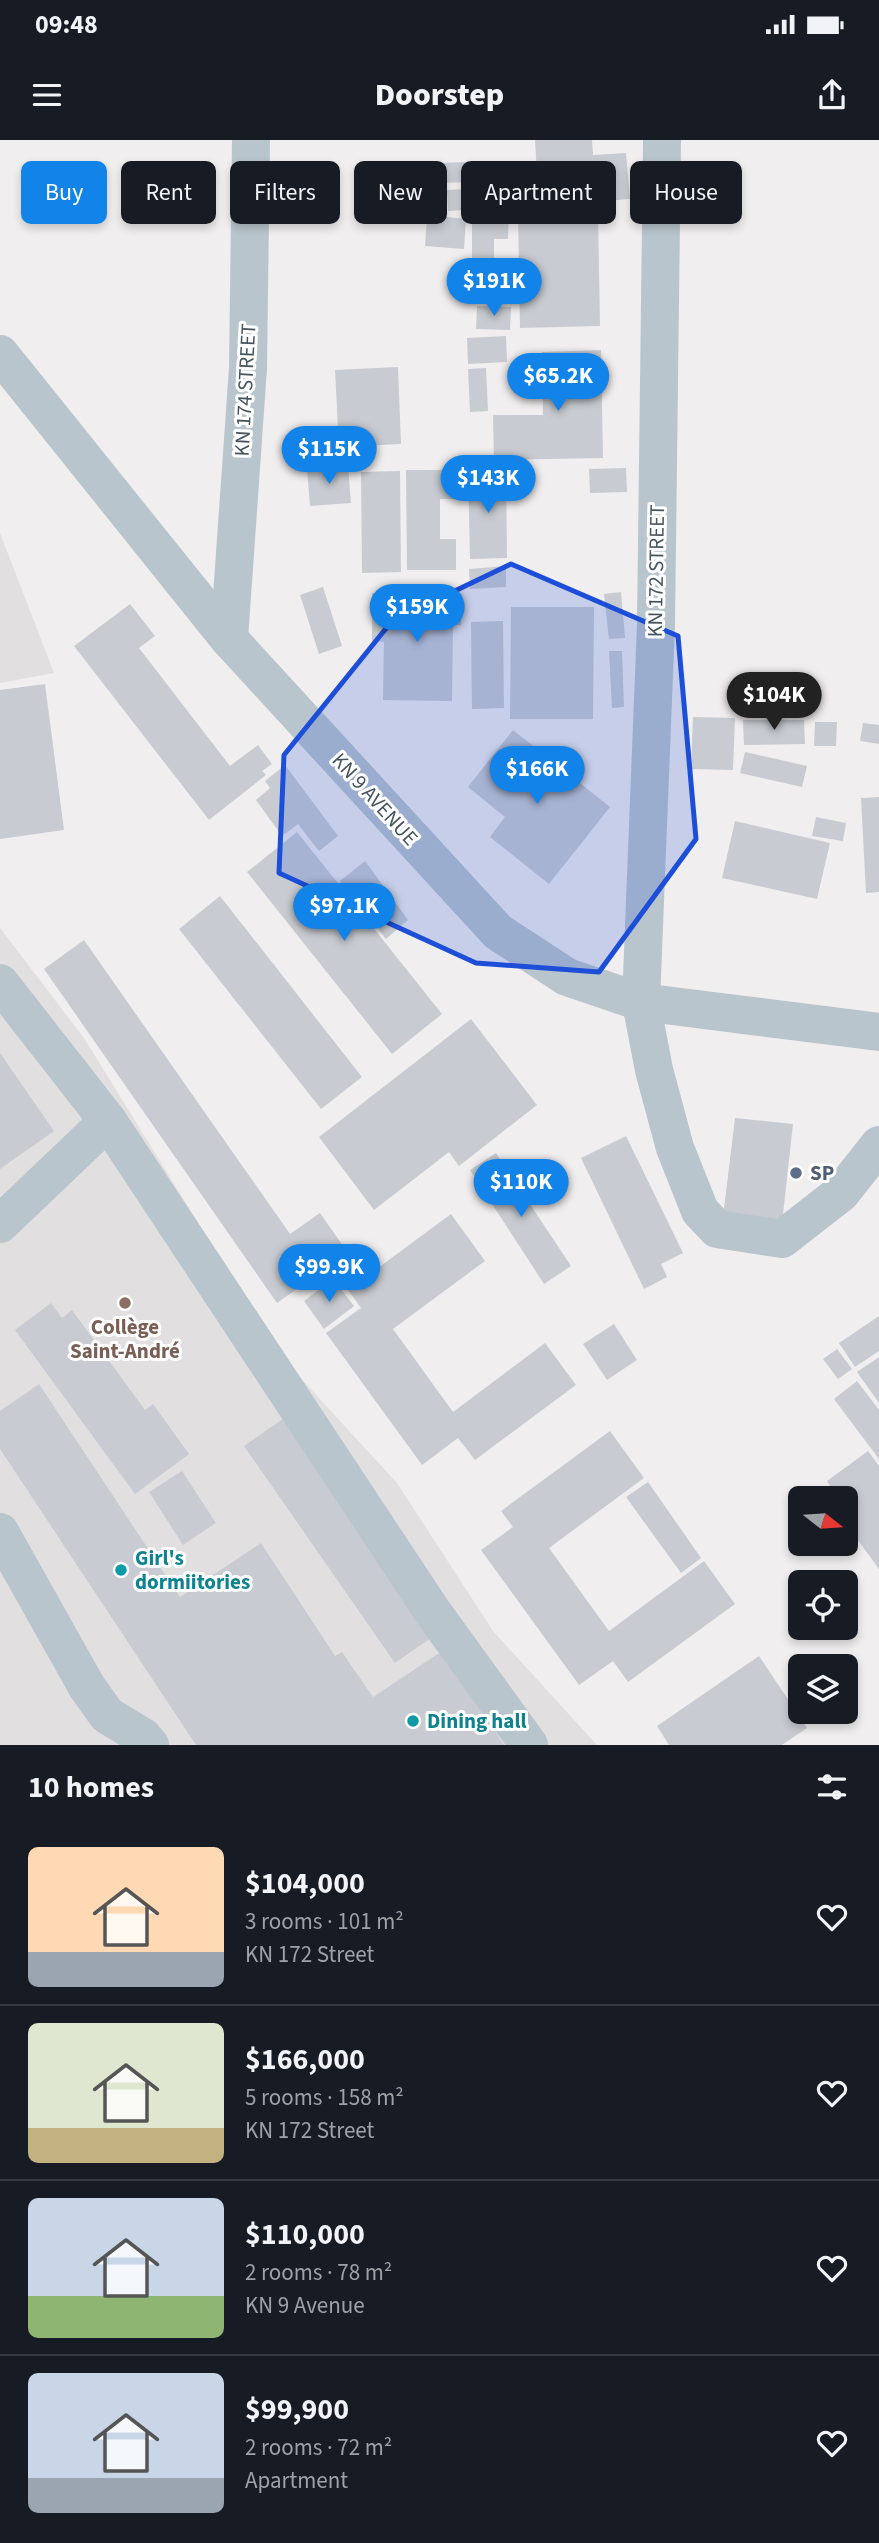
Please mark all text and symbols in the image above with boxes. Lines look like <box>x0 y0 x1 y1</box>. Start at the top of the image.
text: 09:48 <box>35 6 98 43</box>
text: Doorstep <box>375 72 504 118</box>
icon: menu <box>28 76 66 114</box>
icon: share <box>813 76 851 114</box>
chip: Buy <box>21 161 107 224</box>
chip: Rent <box>121 161 216 224</box>
chip: Filters <box>230 161 340 224</box>
chip: New <box>354 161 447 224</box>
chip: Apartment <box>461 161 616 224</box>
chip: House <box>630 161 742 224</box>
pin: $191K <box>445 258 543 318</box>
text: $191K <box>463 264 525 297</box>
street label: KN 174 STREET <box>227 323 263 457</box>
pin: $65.2K <box>501 354 615 413</box>
text: $65.2K <box>523 359 593 392</box>
pin: $115K <box>280 426 378 486</box>
text: $115K <box>298 432 360 465</box>
pin: $143K <box>439 456 537 515</box>
text: $143K <box>457 461 519 494</box>
street label: KN 172 STREET <box>640 504 672 638</box>
pin: $159K <box>368 584 466 644</box>
text: $159K <box>386 590 448 623</box>
pin: $104K <box>725 672 823 732</box>
text: $104K <box>743 678 805 711</box>
street label: KN 9 AVENUE <box>325 746 425 852</box>
pin: $166K <box>488 746 586 806</box>
text: $166K <box>506 752 568 785</box>
pin: $97.1K <box>287 884 401 943</box>
text: $97.1K <box>309 889 379 922</box>
place label: SP <box>810 1158 834 1188</box>
pin: $110K <box>472 1160 570 1219</box>
text: $110K <box>490 1165 552 1198</box>
marker: SP <box>788 1165 804 1181</box>
pin: $99.9K <box>272 1244 386 1304</box>
text: $99.9K <box>294 1250 364 1283</box>
marker: Collège Saint-André <box>117 1295 133 1311</box>
place label: Collège Saint-André <box>70 1312 180 1366</box>
north arrow <box>788 1486 858 1556</box>
map controls <box>788 1486 858 1724</box>
place label: Girl's dormiitories <box>135 1543 250 1597</box>
marker: Girl's dormiitories <box>113 1562 129 1578</box>
button: locate <box>788 1570 858 1640</box>
button: layers <box>788 1654 858 1724</box>
place label: Dining hall <box>427 1706 526 1736</box>
marker: Dining hall <box>405 1713 421 1729</box>
text: 10 homes <box>28 1766 154 1809</box>
icon: filters <box>813 1768 851 1806</box>
text: $104,000 <box>245 1862 365 1905</box>
icon: home <box>84 1875 168 1959</box>
icon: heart <box>813 1898 851 1936</box>
text: 3 rooms · 101 m² <box>245 1905 404 1938</box>
text: KN 172 Street <box>245 1938 374 1971</box>
text: $166,000 <box>245 2038 365 2081</box>
icon: home <box>84 2051 168 2135</box>
icon: heart <box>813 2074 851 2112</box>
text: 5 rooms · 158 m² <box>245 2081 404 2114</box>
text: KN 172 Street <box>245 2114 374 2147</box>
text: $110,000 <box>245 2213 365 2256</box>
icon: home <box>84 2226 168 2310</box>
icon: heart <box>813 2249 851 2287</box>
text: 2 rooms · 78 m² <box>245 2256 392 2289</box>
text: KN 9 Avenue <box>245 2289 365 2322</box>
text: $99,900 <box>245 2388 349 2431</box>
icon: home <box>84 2401 168 2485</box>
icon: heart <box>813 2424 851 2462</box>
text: 2 rooms · 72 m² <box>245 2431 392 2464</box>
text: Apartment <box>245 2464 348 2497</box>

